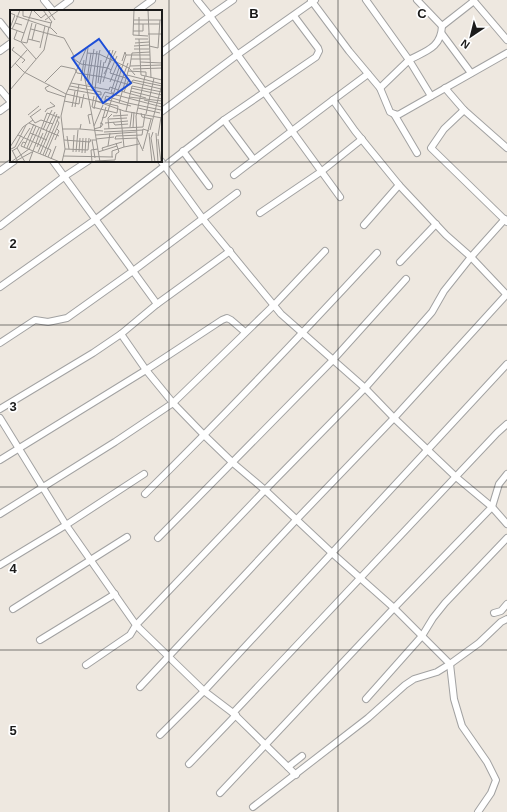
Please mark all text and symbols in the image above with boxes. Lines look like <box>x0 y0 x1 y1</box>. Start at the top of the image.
text: B <box>249 6 259 21</box>
text: C <box>417 6 427 21</box>
inset map <box>10 10 162 162</box>
north arrow <box>451 16 491 56</box>
text: N <box>459 37 472 51</box>
text: 2 <box>9 236 17 251</box>
text: 3 <box>9 399 17 414</box>
text: 4 <box>9 561 17 576</box>
text: 5 <box>9 723 17 738</box>

